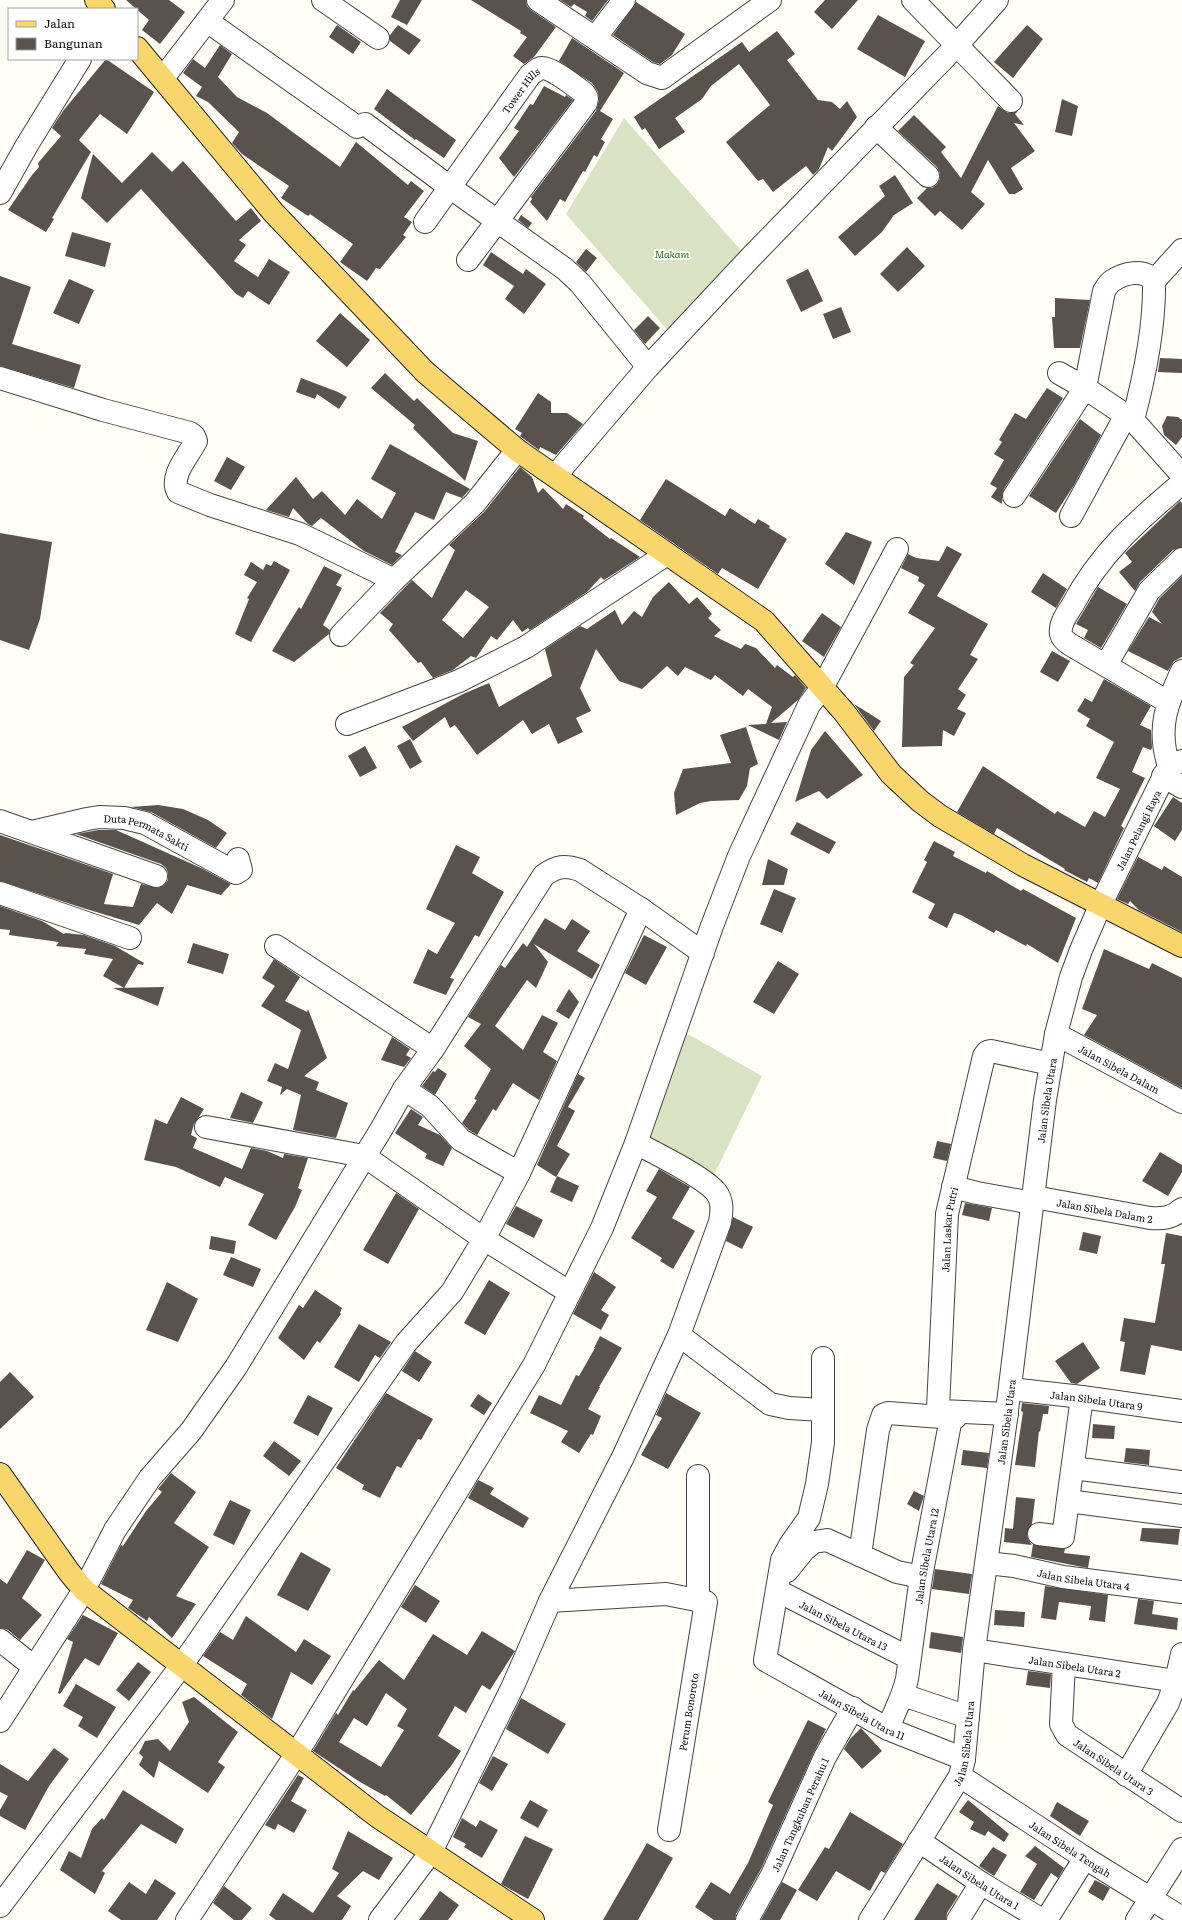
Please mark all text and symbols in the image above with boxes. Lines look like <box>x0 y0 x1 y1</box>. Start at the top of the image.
legend <box>8 8 138 60</box>
text: Jalan <box>44 14 75 32</box>
text: Bangunan <box>44 34 103 52</box>
street label: Tower Hills <box>497 62 543 116</box>
park label: Makam <box>655 246 690 261</box>
street label: Jalan Pelangi Raya <box>1111 786 1164 872</box>
street label: Duta Permata Sakti <box>103 810 193 854</box>
street label: Jalan Sibela Dalam <box>1076 1040 1163 1096</box>
street label: Jalan Sibela Utara <box>1032 1056 1060 1144</box>
street label: Jalan Laskar Putri <box>937 1185 961 1273</box>
street label: Jalan Sibela Dalam 2 <box>1056 1194 1153 1226</box>
street label: Jalan Sibela Utara <box>992 1378 1018 1465</box>
street label: Jalan Sibela Utara 9 <box>1049 1386 1144 1413</box>
street label: Jalan Sibela Utara 12 <box>910 1507 941 1605</box>
street label: Jalan Sibela Utara 4 <box>1036 1564 1131 1593</box>
street label: Jalan Sibela Utara 13 <box>797 1596 891 1654</box>
street label: Jalan Sibela Utara 2 <box>1028 1651 1122 1680</box>
street label: Perum Bonoroto <box>674 1672 702 1752</box>
street label: Jalan Sibela Utara 11 <box>816 1684 908 1743</box>
street label: Jalan Sibela Utara <box>948 1699 977 1788</box>
street label: Jalan Sibela Utara 3 <box>1071 1734 1157 1798</box>
street label: Jalan Tangkuban Perahu 1 <box>767 1755 832 1874</box>
street label: Jalan Sibela Tengah <box>1027 1816 1115 1880</box>
street label: Jalan Sibela Utara 1 <box>937 1850 1023 1912</box>

